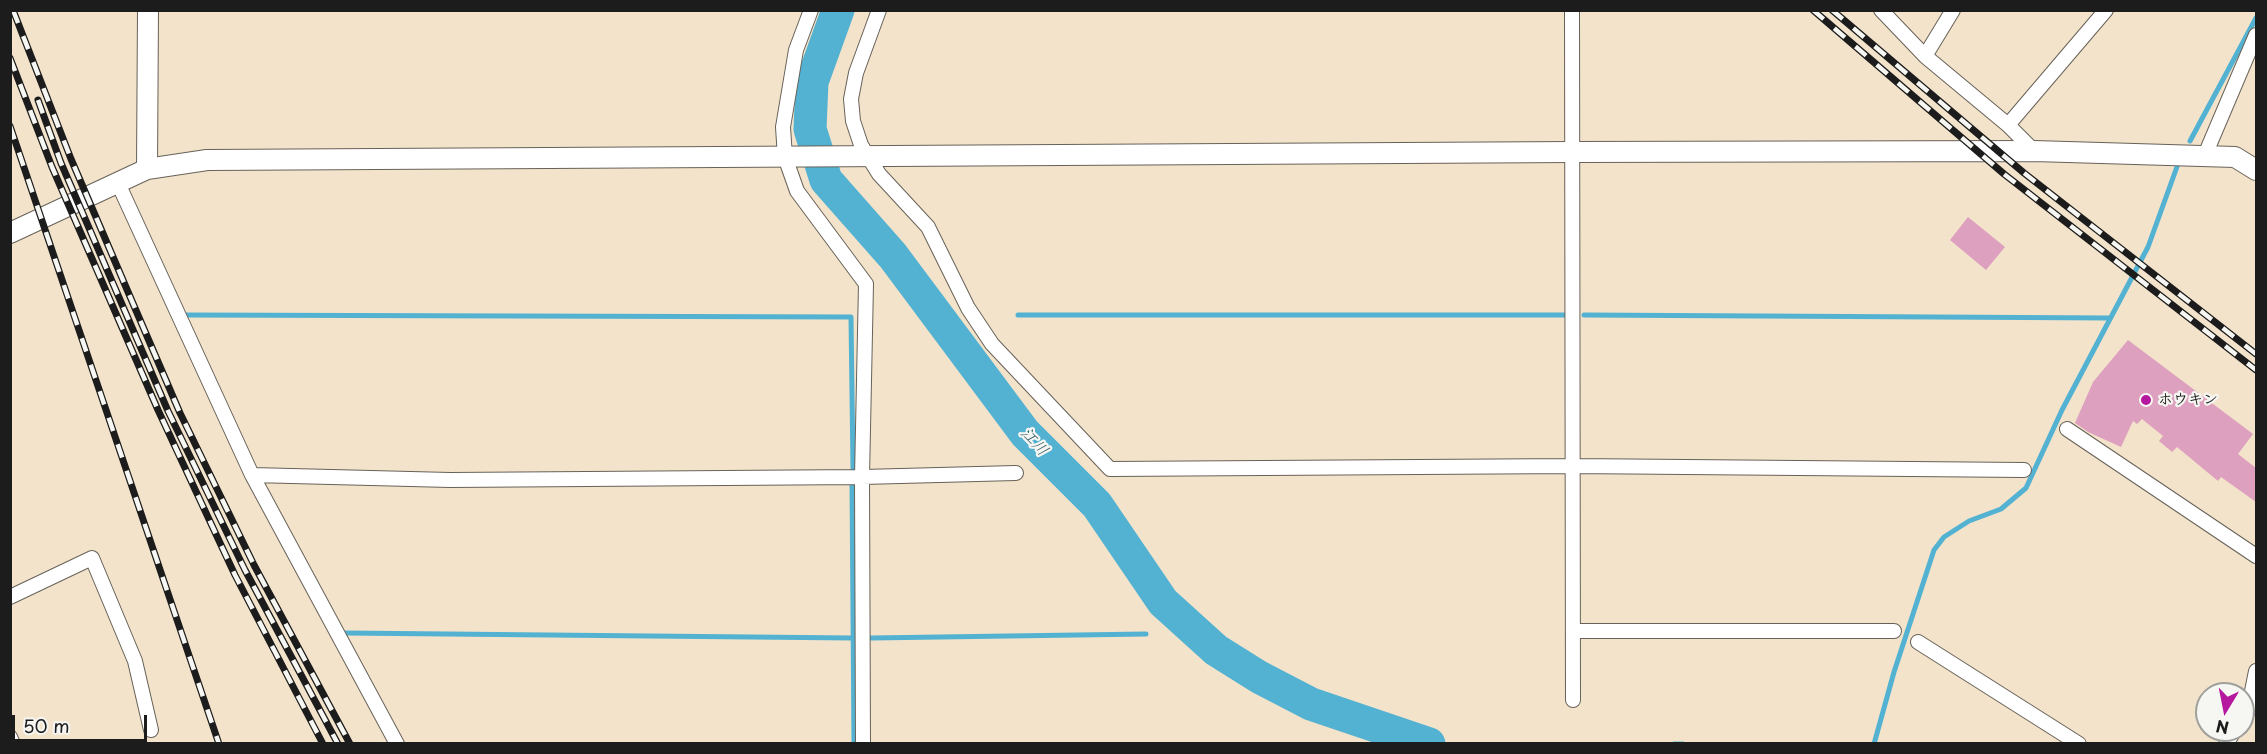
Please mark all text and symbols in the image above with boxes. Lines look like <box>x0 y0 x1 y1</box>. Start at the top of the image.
place label: ホウキン <box>2158 391 2218 409</box>
marker: ホウキン <box>2139 393 2153 407</box>
water label: 江川 <box>1016 424 1052 460</box>
north arrow <box>2195 682 2255 742</box>
scale bar <box>15 703 150 741</box>
text: 50 m <box>23 712 70 739</box>
text: N <box>2214 715 2231 741</box>

